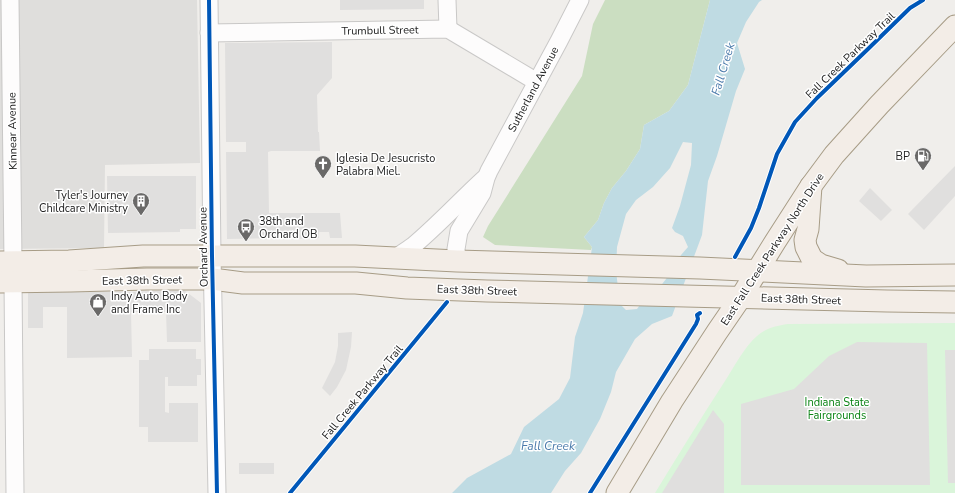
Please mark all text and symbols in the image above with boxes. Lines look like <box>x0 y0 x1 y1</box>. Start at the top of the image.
street label: Fall Creek Parkway Trail <box>802 8 899 102</box>
street label: Trumbull Street <box>341 22 419 39</box>
water label: Fall Creek <box>707 40 739 97</box>
street label: Sutherland Avenue <box>505 44 562 135</box>
street label: Kinnear Avenue <box>4 92 21 170</box>
fuel station icon: BP <box>913 146 933 171</box>
place label: BP <box>896 149 910 164</box>
place label: Iglesia De Jesucristo Palabra Miel. <box>336 151 435 179</box>
church icon: Iglesia De Jesucristo Palabra Miel. <box>313 154 333 179</box>
street label: East Fall Creek Parkway North Drive <box>717 170 828 328</box>
place label: Tyler's Journey Childcare Ministry <box>39 188 128 216</box>
building icon: Tyler's Journey Childcare Ministry <box>131 191 151 216</box>
street label: Orchard Avenue <box>195 207 212 287</box>
place label: 38th and Orchard OB <box>259 214 317 242</box>
bus stop icon: 38th and Orchard OB <box>236 217 256 242</box>
street label: East 38th Street <box>102 272 182 289</box>
street label: East 38th Street <box>437 282 517 299</box>
place label: Indy Auto Body and Frame Inc <box>111 289 188 317</box>
street label: East 38th Street <box>761 291 841 308</box>
shop icon: Indy Auto Body and Frame Inc <box>88 292 108 317</box>
street label: Fall Creek Parkway Trail <box>318 341 407 443</box>
park label: Indiana State Fairgrounds <box>805 395 870 423</box>
water label: Fall Creek <box>521 438 576 454</box>

